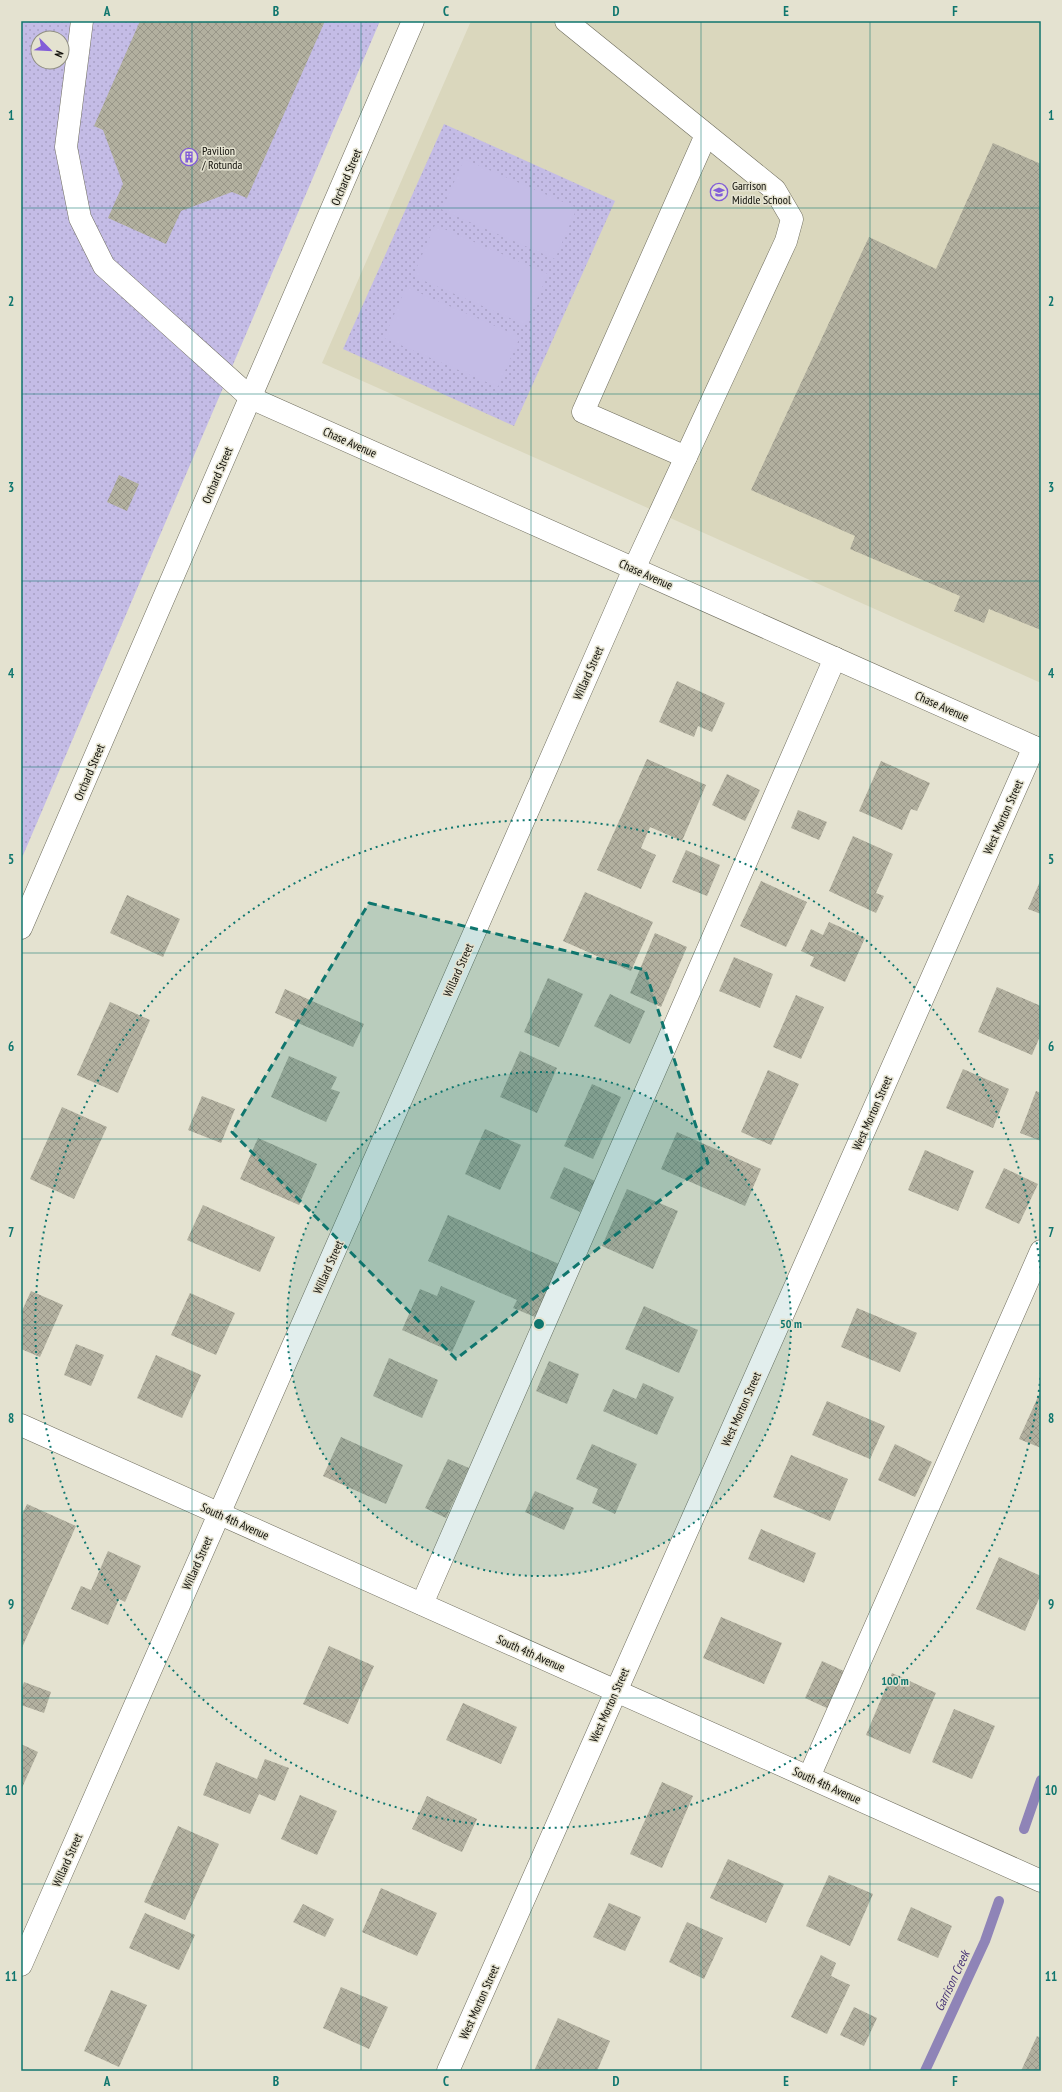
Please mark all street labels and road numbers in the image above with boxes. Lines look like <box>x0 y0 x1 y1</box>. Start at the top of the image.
street label: Orchard Street <box>327 146 365 208</box>
street label: Chase Avenue <box>321 424 379 460</box>
street label: Orchard Street <box>198 444 236 506</box>
street label: Chase Avenue <box>617 556 675 592</box>
street label: Willard Street <box>570 643 607 702</box>
street label: Chase Avenue <box>913 688 971 724</box>
street label: Orchard Street <box>70 741 108 803</box>
street label: West Morton Street <box>980 777 1026 857</box>
street label: Willard Street <box>440 940 477 999</box>
street label: West Morton Street <box>849 1073 895 1153</box>
street label: Willard Street <box>310 1237 347 1296</box>
street label: West Morton Street <box>718 1369 764 1449</box>
street label: South 4th Avenue <box>199 1499 272 1543</box>
street label: Willard Street <box>179 1533 216 1592</box>
street label: South 4th Avenue <box>495 1631 568 1675</box>
street label: West Morton Street <box>586 1665 632 1745</box>
street label: South 4th Avenue <box>791 1763 864 1807</box>
street label: Willard Street <box>49 1830 86 1889</box>
street label: West Morton Street <box>456 1962 502 2042</box>

